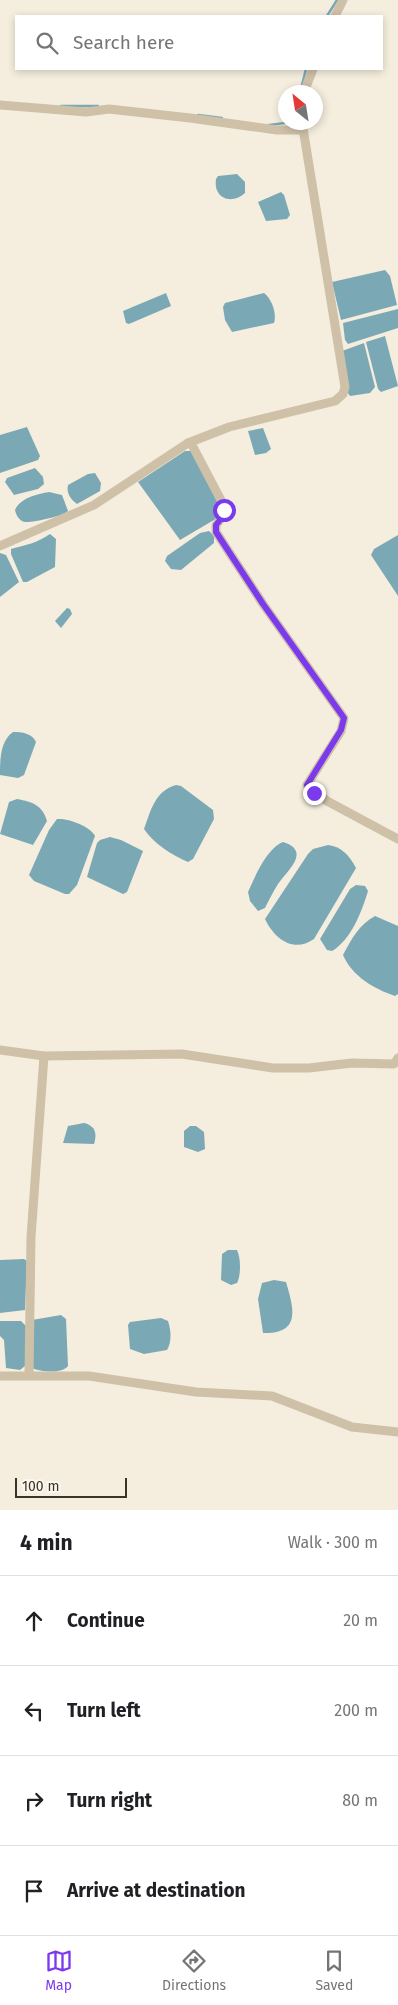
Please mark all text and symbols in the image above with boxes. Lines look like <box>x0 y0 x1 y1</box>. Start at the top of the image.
search box <box>15 15 383 70</box>
icon: search <box>33 29 61 57</box>
text: Search here <box>73 31 174 54</box>
north arrow <box>278 85 323 130</box>
route start <box>213 499 236 522</box>
route end <box>303 782 326 805</box>
scale bar <box>15 1475 128 1498</box>
text: 100 m <box>22 1478 59 1495</box>
text: 4 min <box>20 1530 73 1556</box>
text: Walk · 300 m <box>288 1533 378 1552</box>
icon: ahead <box>20 1607 48 1635</box>
text: Continue <box>67 1609 145 1632</box>
text: 20 m <box>343 1611 378 1630</box>
icon: left <box>20 1697 48 1725</box>
text: Turn left <box>67 1699 141 1722</box>
text: 200 m <box>334 1701 378 1720</box>
icon: right <box>20 1787 48 1815</box>
text: Turn right <box>67 1789 152 1812</box>
text: 80 m <box>342 1791 378 1810</box>
icon: arrive <box>20 1877 48 1905</box>
text: Arrive at destination <box>67 1879 246 1902</box>
tab: Map <box>45 1947 73 1994</box>
tab: Directions <box>162 1947 226 1994</box>
tab: Saved <box>315 1947 353 1994</box>

